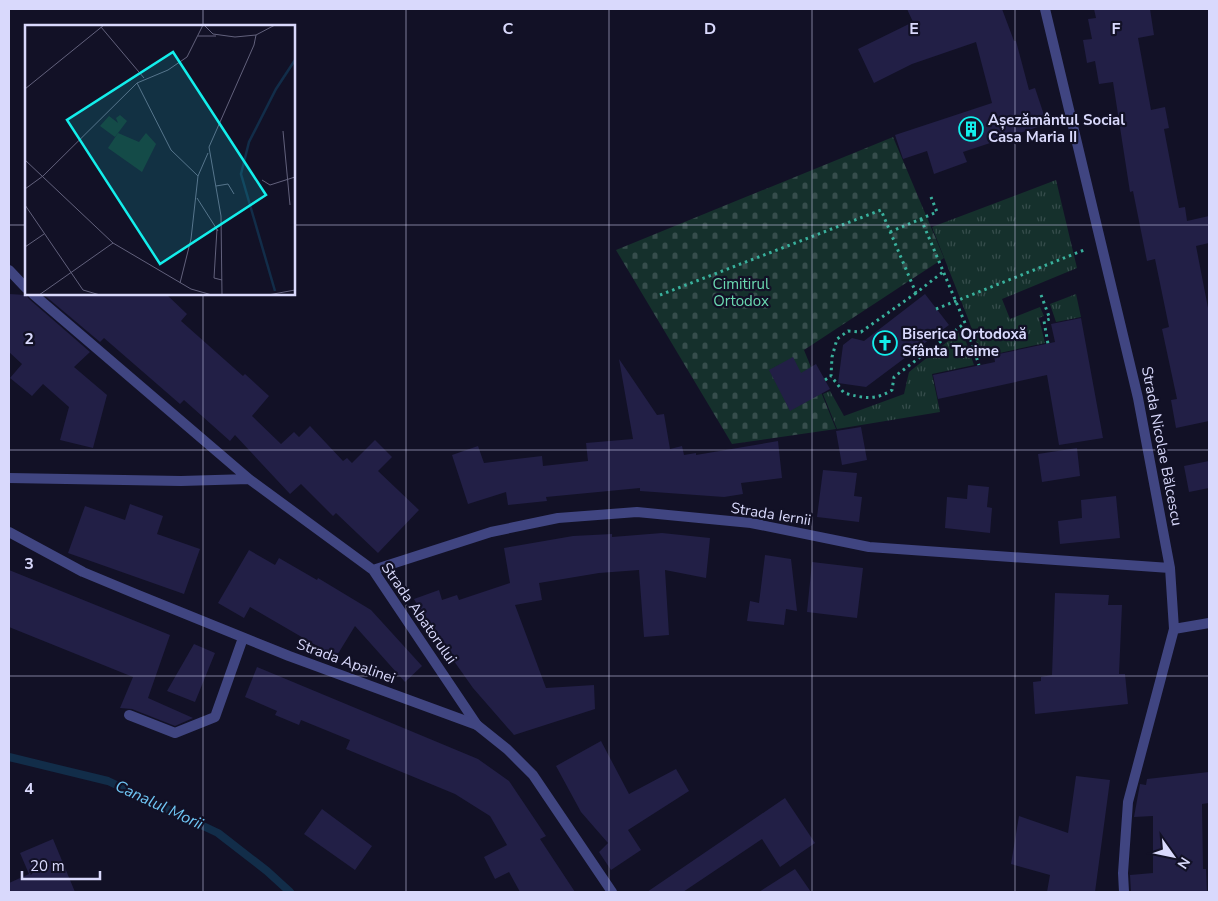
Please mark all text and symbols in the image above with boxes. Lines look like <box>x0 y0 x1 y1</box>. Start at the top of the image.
text: C <box>503 18 514 40</box>
text: D <box>704 18 716 40</box>
text: E <box>909 18 919 40</box>
text: F <box>1112 18 1121 40</box>
inset map <box>25 25 295 295</box>
place label: Așezământul Social Casa Maria II <box>988 110 1125 147</box>
building icon: Așezământul Social Casa Maria II <box>958 116 984 142</box>
park label: Cimitirul Ortodox <box>713 274 770 311</box>
place label: Biserica Ortodoxă Sfânta Treime <box>902 324 1027 361</box>
text: 2 <box>24 328 34 350</box>
church icon: Biserica Ortodoxă Sfânta Treime <box>872 330 898 356</box>
street label: Strada Nicolae Bălcescu <box>1137 365 1187 527</box>
street label: Strada Iernii <box>729 498 813 530</box>
text: 3 <box>24 553 34 575</box>
street label: Strada Abatorului <box>377 558 461 668</box>
street label: Strada Apalinei <box>294 634 398 688</box>
water label: Canalul Morii <box>111 775 207 835</box>
text: 4 <box>24 778 34 800</box>
north arrow <box>1148 831 1198 881</box>
scale bar <box>22 848 100 880</box>
text: N <box>1173 853 1194 872</box>
text: 20 m <box>30 856 65 876</box>

